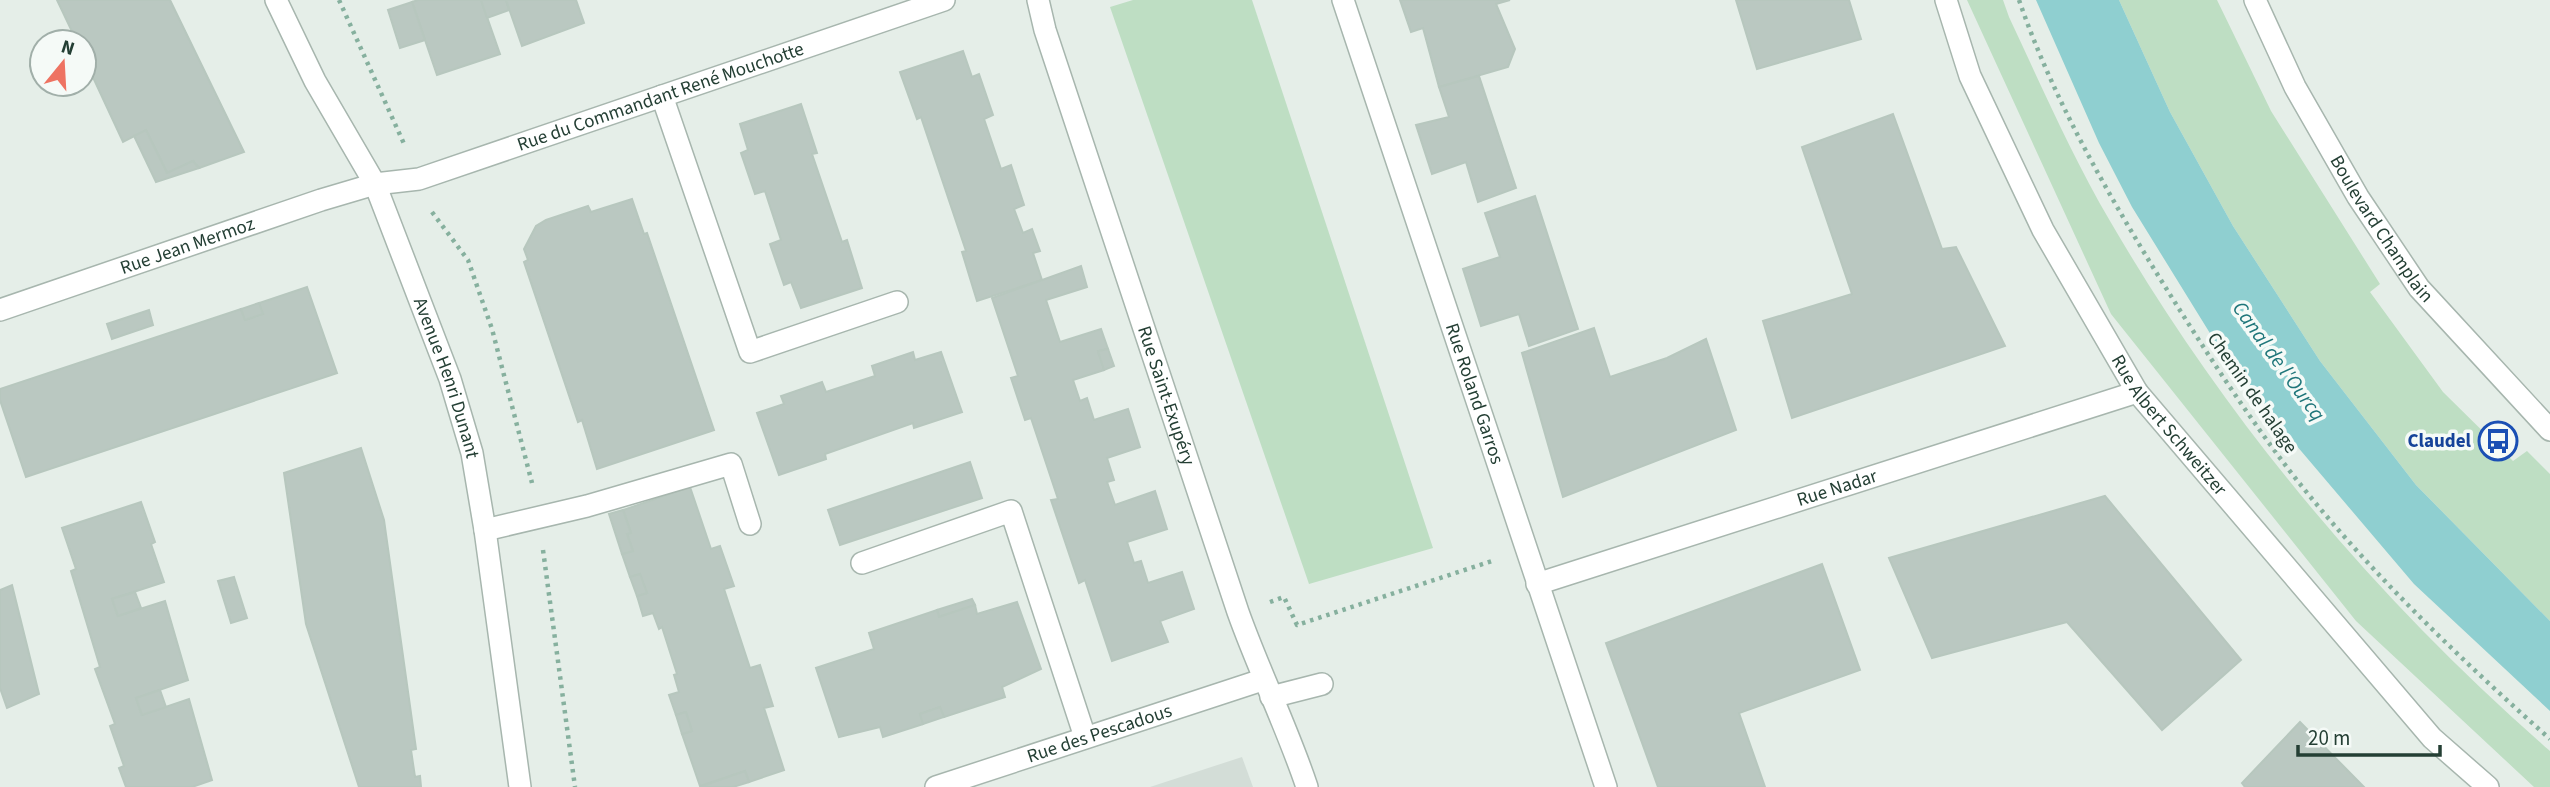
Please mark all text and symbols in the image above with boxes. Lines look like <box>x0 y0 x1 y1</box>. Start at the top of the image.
north arrow <box>28 28 98 98</box>
text: N <box>58 33 78 63</box>
street label: Rue du Commandant René Mouchotte <box>513 35 807 158</box>
street label: Boulevard Champlain <box>2323 150 2440 309</box>
street label: Rue Jean Mermoz <box>117 210 258 281</box>
street label: Avenue Henri Dunant <box>406 294 486 461</box>
water label: Canal de l'Ourcq <box>2225 295 2333 427</box>
street label: Rue Roland Garros <box>1438 320 1511 468</box>
street label: Rue Saint-Exupéry <box>1131 322 1202 469</box>
street label: Chemin de halage <box>2200 327 2304 459</box>
street label: Rue Albert Schweitzer <box>2105 350 2233 502</box>
bus stop icon: Claudel <box>2477 420 2519 462</box>
place label: Claudel <box>2408 428 2472 455</box>
street label: Rue Nadar <box>1793 462 1881 514</box>
street label: Rue des Pescadous <box>1023 697 1175 770</box>
scale bar <box>2298 714 2440 758</box>
text: 20 m <box>2308 723 2350 753</box>

